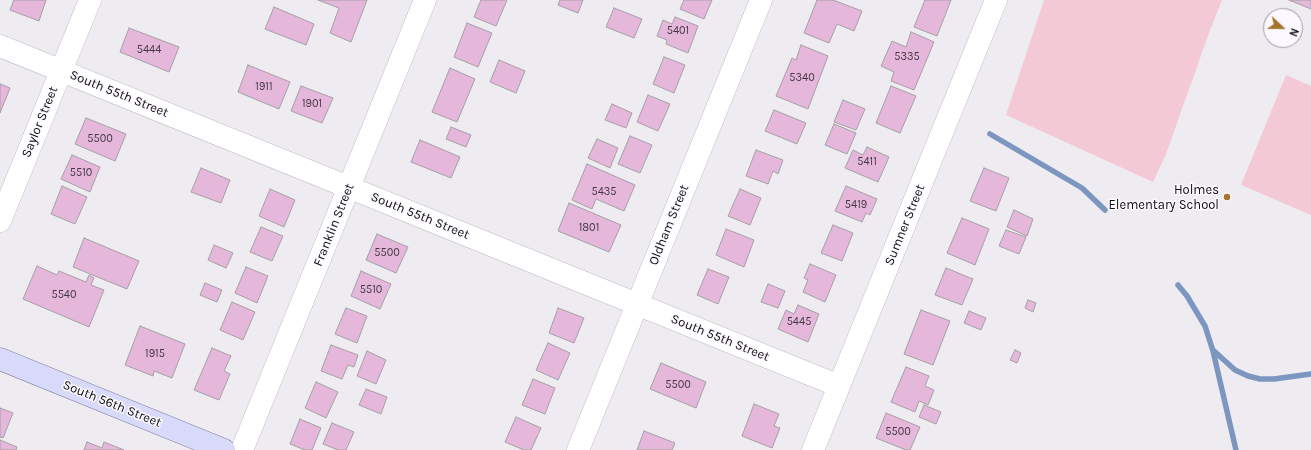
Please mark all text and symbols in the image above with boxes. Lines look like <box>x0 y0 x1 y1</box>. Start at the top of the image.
north arrow <box>1263 8 1303 48</box>
house number: 5401 <box>667 24 689 38</box>
text: N <box>1286 26 1301 38</box>
house number: 5444 <box>137 43 161 57</box>
house number: 5335 <box>894 50 920 64</box>
street label: South 55th Street <box>67 67 171 121</box>
house number: 5340 <box>789 71 815 85</box>
house number: 1911 <box>255 80 273 94</box>
street label: Saylor Street <box>19 84 61 160</box>
house number: 1901 <box>302 97 322 111</box>
house number: 5500 <box>87 132 113 146</box>
house number: 5411 <box>857 155 877 169</box>
house number: 5510 <box>70 166 92 180</box>
street label: Franklin Street <box>310 181 358 269</box>
street label: Oldham Street <box>646 182 692 268</box>
street label: Sumner Street <box>882 182 928 268</box>
place label: Holmes Elementary School <box>1109 182 1219 213</box>
house number: 5435 <box>591 185 617 199</box>
street label: South 55th Street <box>368 189 472 243</box>
marker: Holmes Elementary School <box>1222 192 1232 202</box>
house number: 5419 <box>845 198 867 212</box>
house number: 1801 <box>579 221 599 235</box>
house number: 5500 <box>374 246 400 260</box>
house number: 5510 <box>360 283 382 297</box>
house number: 5540 <box>51 288 77 302</box>
street label: South 55th Street <box>668 311 772 365</box>
house number: 5445 <box>787 315 811 329</box>
house number: 1915 <box>145 347 165 361</box>
street label: South 56th Street <box>60 377 164 431</box>
house number: 5500 <box>665 378 691 392</box>
house number: 5500 <box>885 425 911 439</box>

